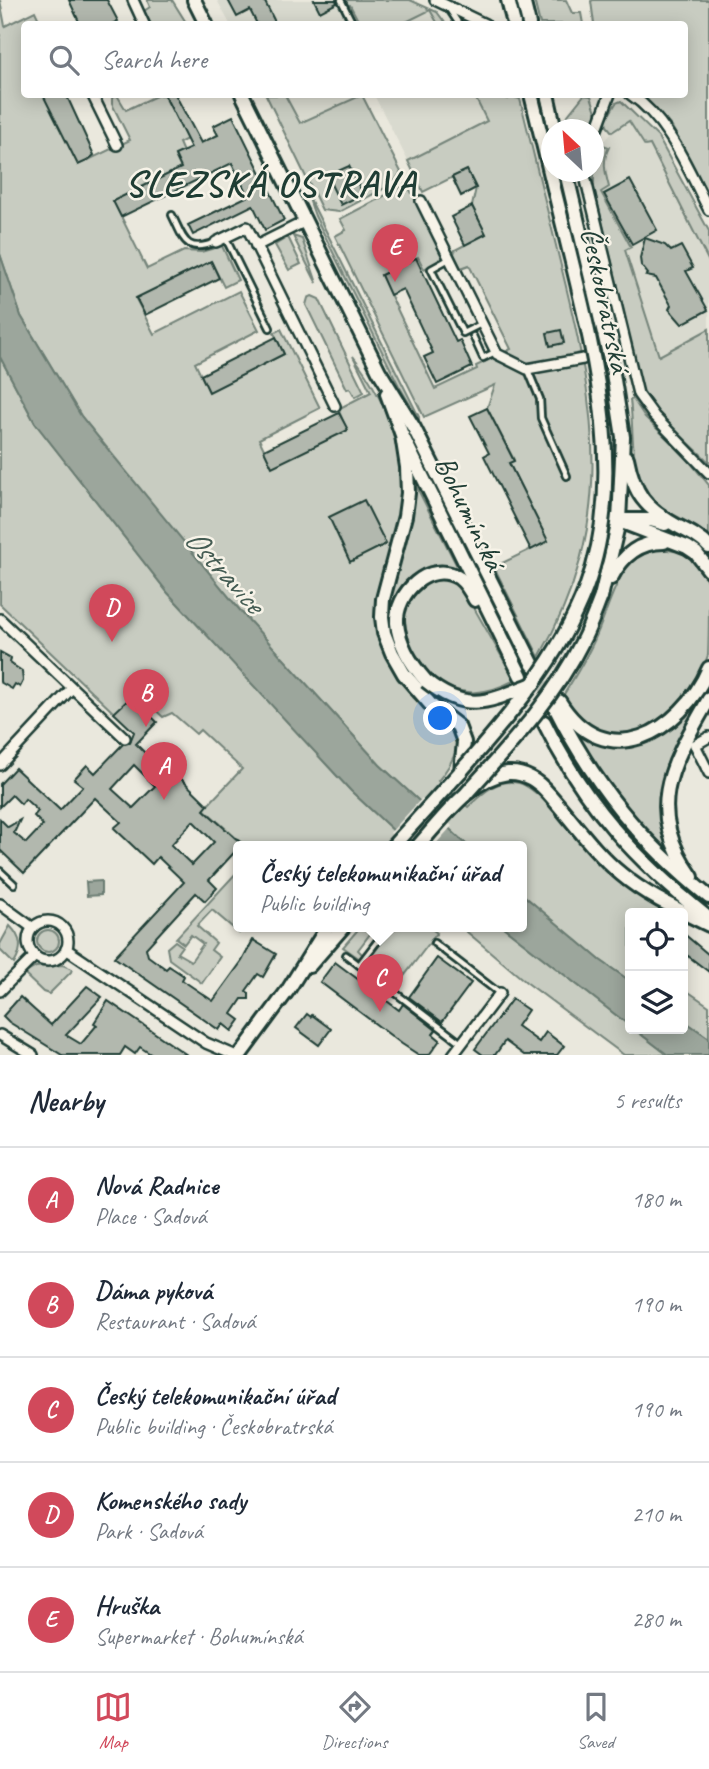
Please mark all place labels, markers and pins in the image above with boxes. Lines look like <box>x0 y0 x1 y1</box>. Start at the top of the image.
pin: E <box>372 224 418 282</box>
pin: D <box>89 584 135 642</box>
pin: B <box>123 669 169 727</box>
pin: A <box>141 742 187 800</box>
pin: C <box>357 954 403 1012</box>

